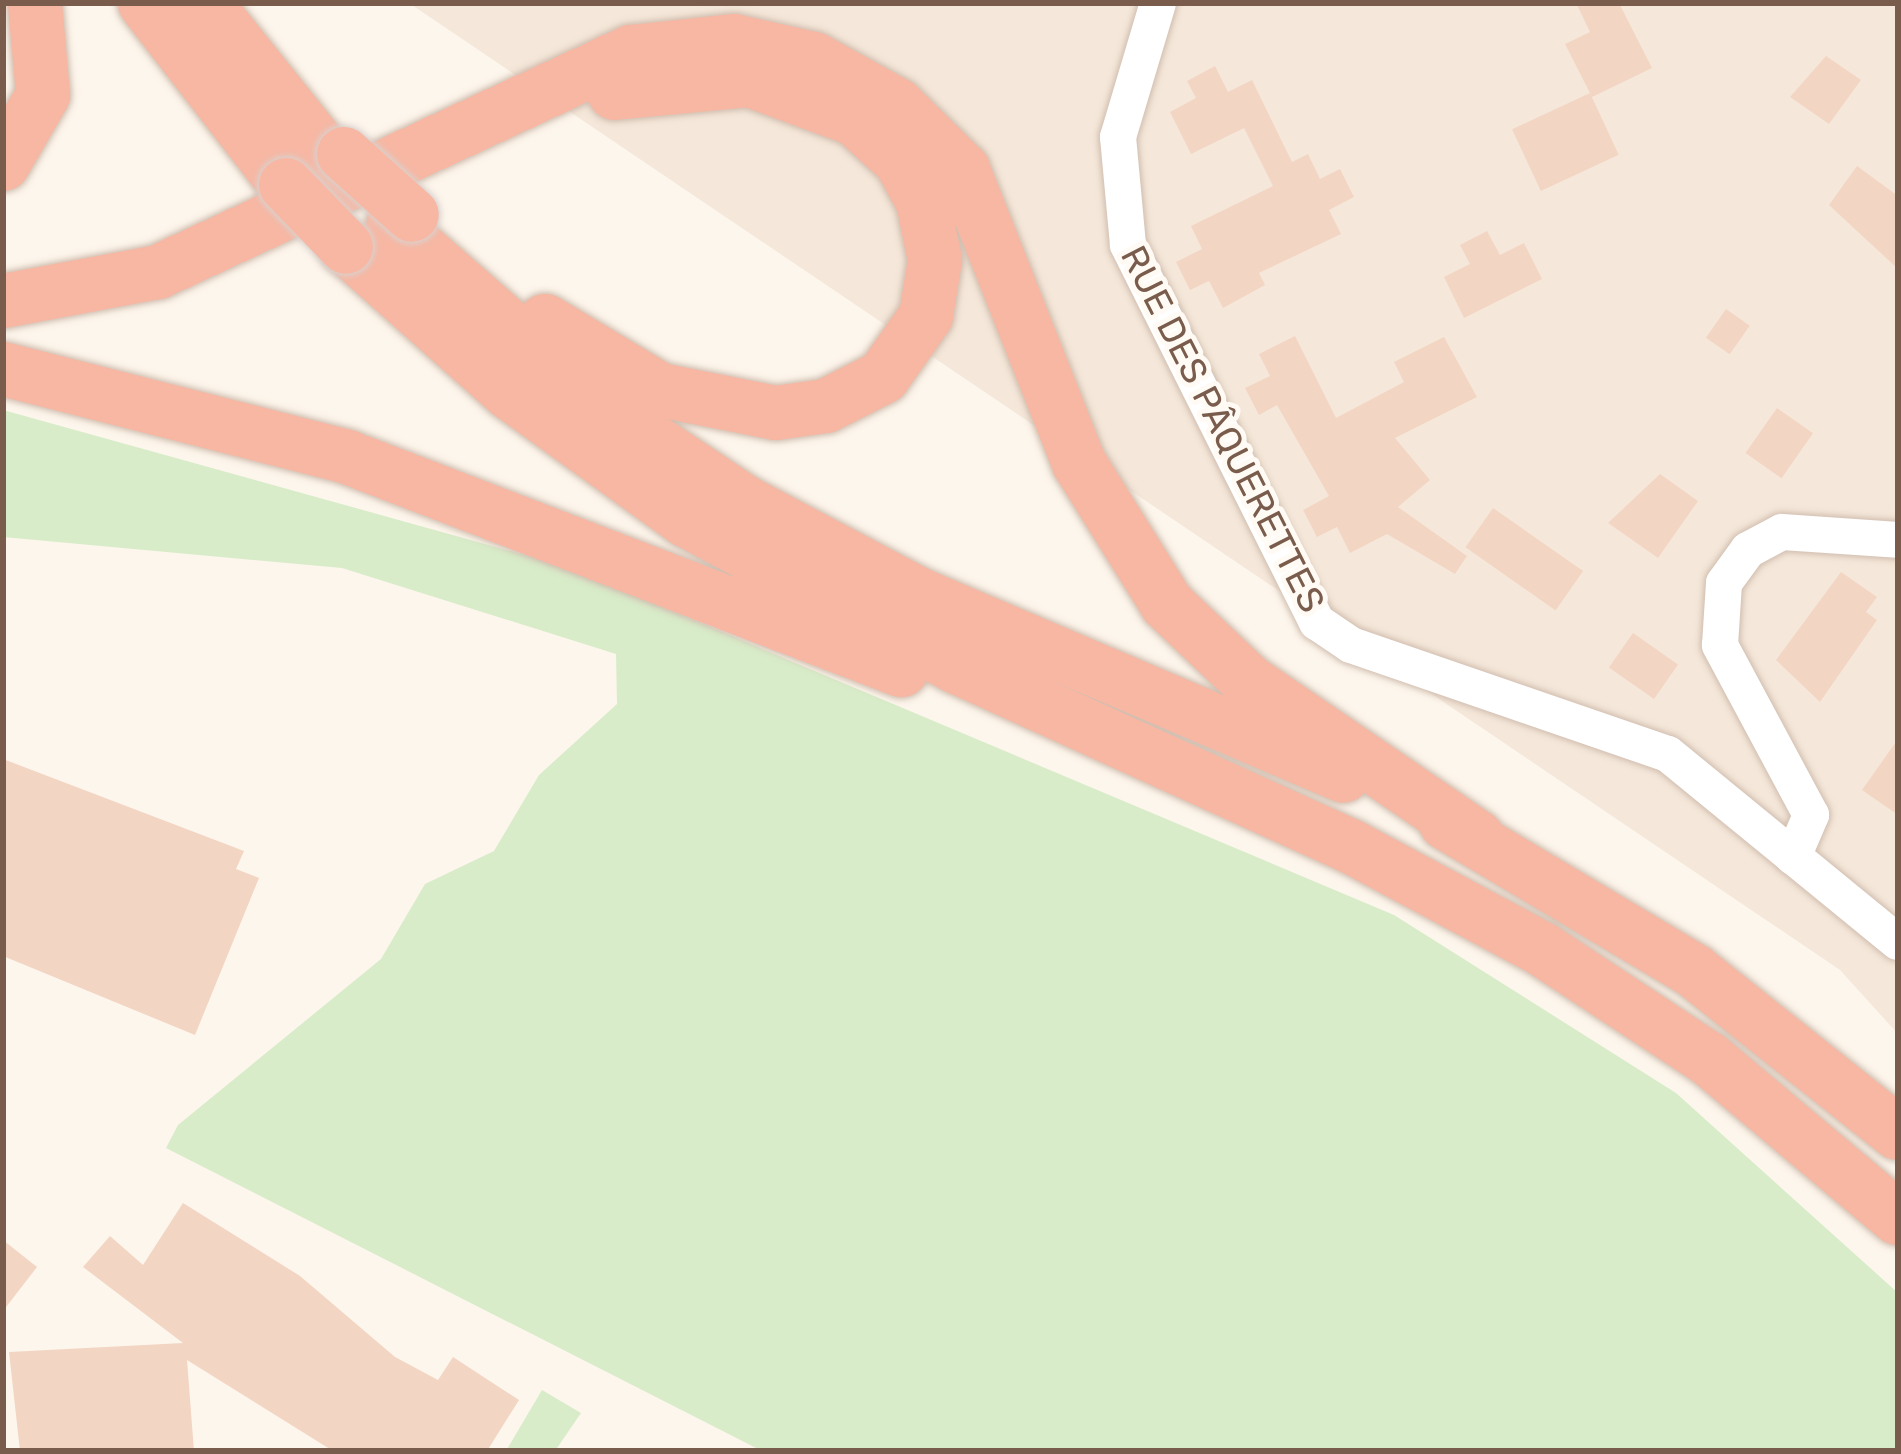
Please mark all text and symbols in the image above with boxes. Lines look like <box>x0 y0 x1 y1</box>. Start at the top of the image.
street label: RUE DES PÂQUERETTES <box>1112 239 1334 619</box>

